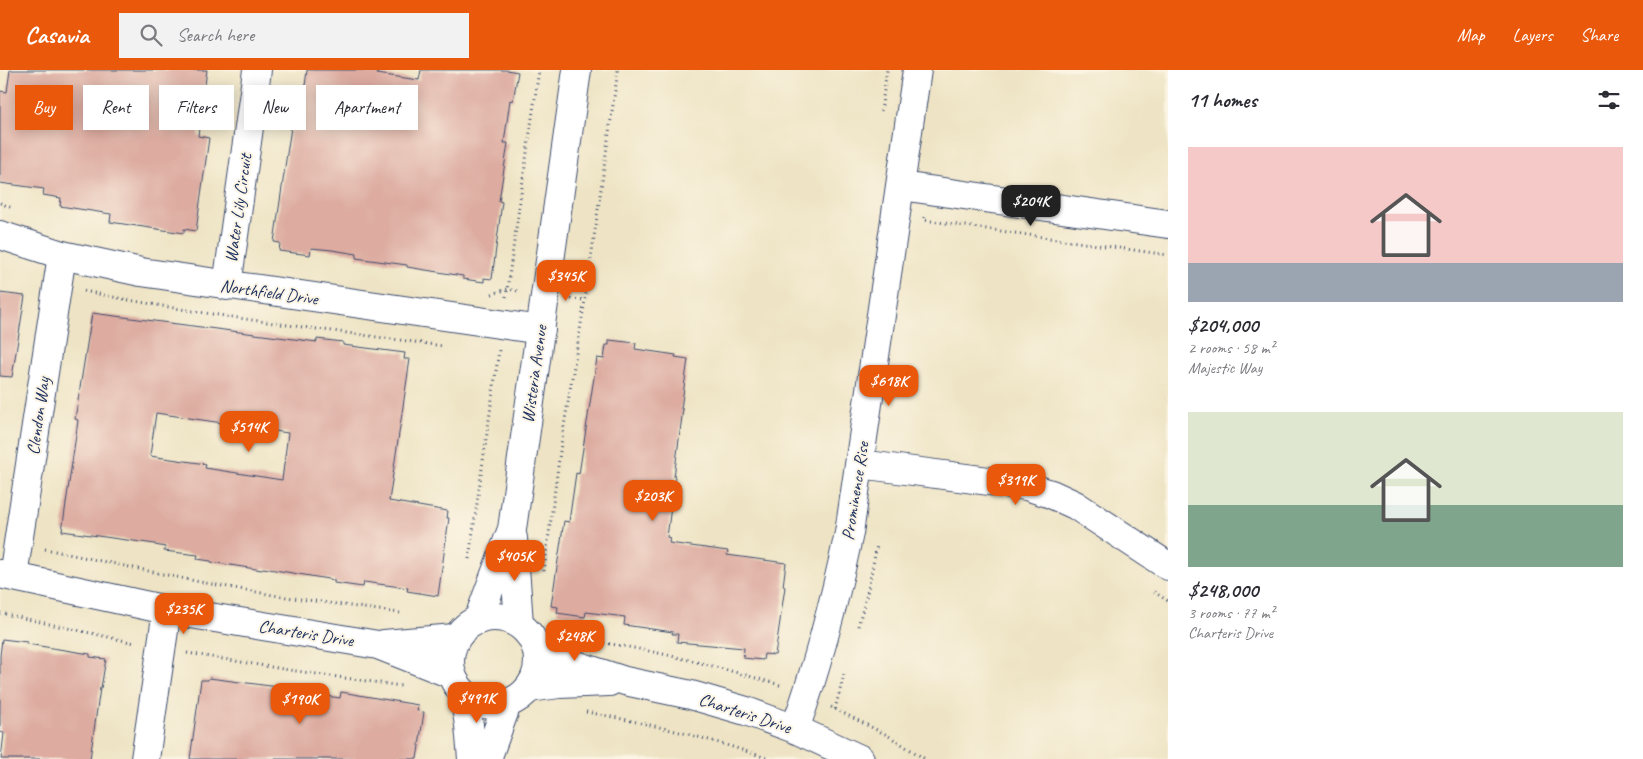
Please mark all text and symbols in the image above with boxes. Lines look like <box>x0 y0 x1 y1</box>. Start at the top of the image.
search box <box>119 13 469 58</box>
text: Casavia <box>25 20 89 50</box>
icon: search <box>137 21 165 49</box>
text: Search here <box>177 23 254 47</box>
text: Map <box>1457 24 1485 46</box>
text: Layers <box>1513 24 1552 46</box>
text: Share <box>1580 24 1618 46</box>
chip: Buy <box>15 85 73 130</box>
chip: Rent <box>83 85 149 130</box>
chip: Filters <box>159 85 234 130</box>
chip: New <box>244 85 306 130</box>
chip: Apartment <box>316 85 418 130</box>
icon: filters <box>1595 86 1623 114</box>
text: 11 homes <box>1188 87 1257 113</box>
street label: Water Lily Circuit <box>220 150 257 264</box>
icon: home <box>1361 180 1451 270</box>
pin: $204K <box>996 184 1066 227</box>
text: $204K <box>1013 191 1049 211</box>
pin: $345K <box>531 260 601 302</box>
text: $345K <box>548 266 584 286</box>
street label: Northfield Drive <box>219 274 320 310</box>
text: $204,000 <box>1188 312 1258 338</box>
street label: Wisteria Avenue <box>516 323 552 424</box>
text: 2 rooms · 58 m² <box>1188 338 1274 358</box>
text: Majestic Way <box>1188 358 1262 378</box>
pin: $618K <box>854 364 924 407</box>
text: $618K <box>870 371 908 391</box>
street label: Clendon Way <box>22 374 55 456</box>
pin: $514K <box>214 410 284 453</box>
text: $514K <box>231 417 267 437</box>
street label: Prominence Rise <box>836 439 874 542</box>
icon: home <box>1361 445 1451 535</box>
pin: $319K <box>981 464 1051 506</box>
text: $319K <box>998 470 1034 490</box>
pin: $203K <box>618 480 688 522</box>
text: $203K <box>635 486 671 506</box>
pin: $405K <box>480 540 550 582</box>
text: $405K <box>497 546 533 566</box>
text: $248,000 <box>1188 577 1258 603</box>
pin: $235K <box>149 592 219 635</box>
text: $235K <box>166 599 202 619</box>
text: 3 rooms · 77 m² <box>1188 603 1274 623</box>
street label: Charteris Drive <box>257 615 356 652</box>
pin: $248K <box>540 620 610 662</box>
text: Charteris Drive <box>1188 623 1273 643</box>
text: $248K <box>557 626 593 646</box>
pin: $190K <box>265 682 335 725</box>
pin: $491K <box>442 682 512 724</box>
text: $491K <box>459 688 495 708</box>
street label: Charteris Drive <box>696 688 795 739</box>
text: $190K <box>282 689 318 709</box>

